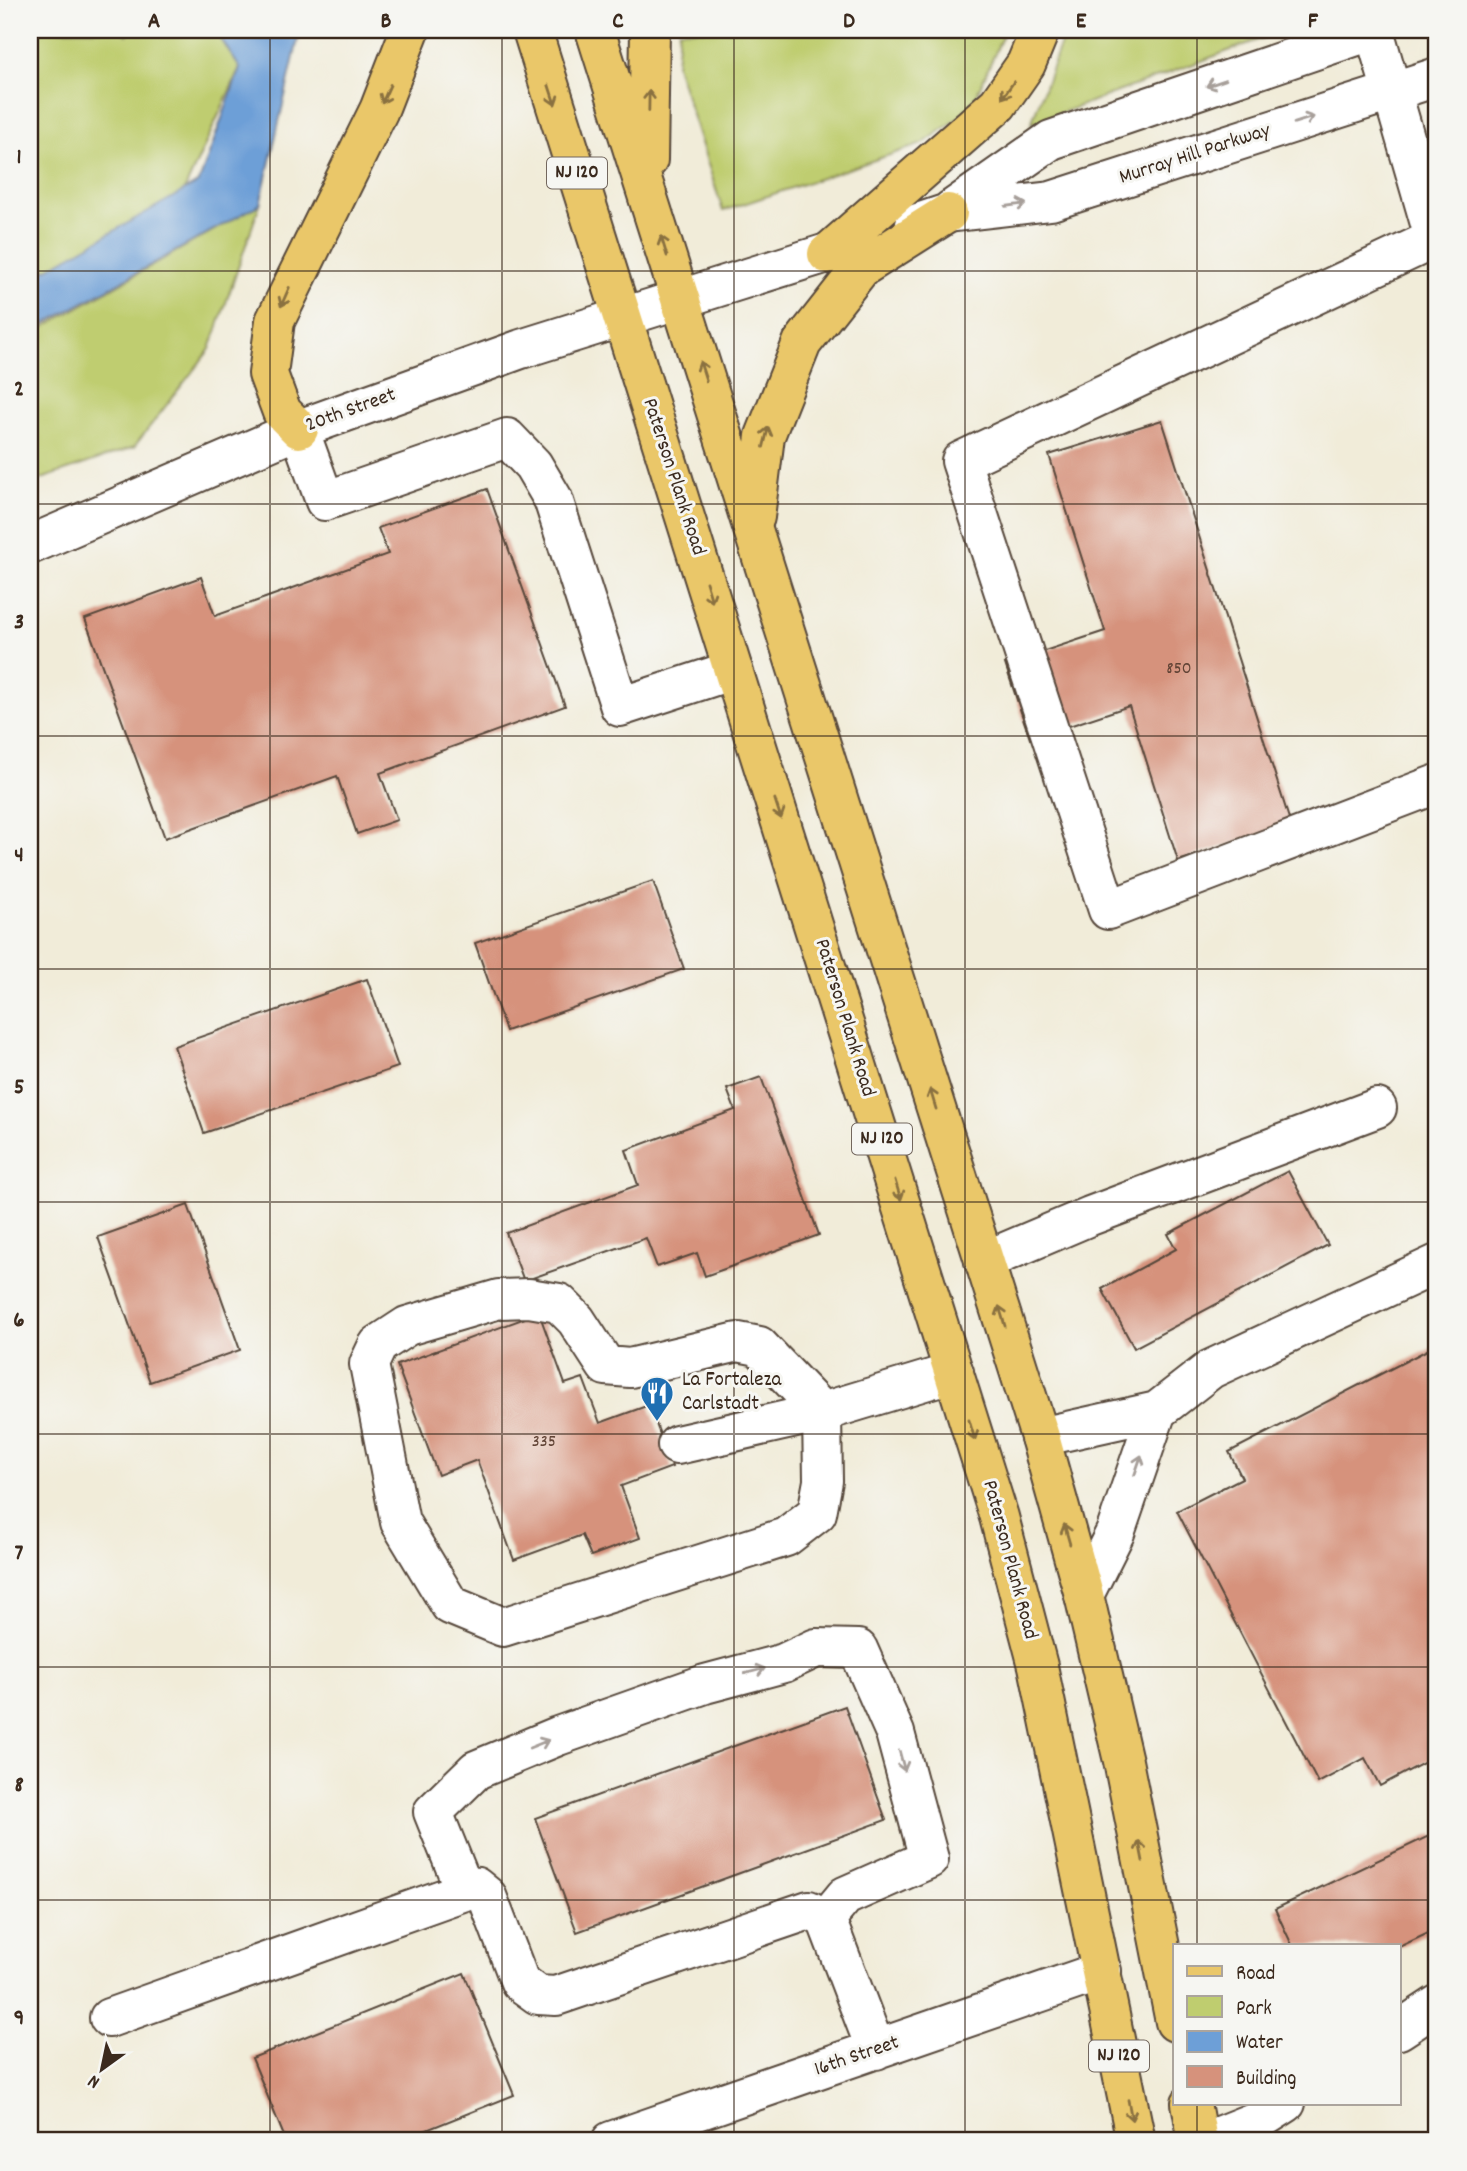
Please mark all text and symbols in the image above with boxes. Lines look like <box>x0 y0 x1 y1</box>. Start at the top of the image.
text: A <box>148 6 160 39</box>
text: B <box>381 6 392 39</box>
text: C <box>612 6 624 39</box>
text: D <box>843 6 855 39</box>
text: E <box>1076 6 1087 39</box>
text: F <box>1308 6 1319 39</box>
one-way arrow <box>1206 78 1228 90</box>
one-way arrow <box>1001 80 1015 99</box>
one-way arrow <box>379 83 392 104</box>
one-way arrow <box>547 84 560 106</box>
one-way arrow <box>642 89 656 112</box>
one-way arrow <box>1293 113 1315 126</box>
street label: Murray Hill Parkway <box>1116 116 1275 194</box>
text: 1 <box>16 142 22 175</box>
road number: NJ 120 <box>547 158 607 188</box>
one-way arrow <box>1004 198 1027 211</box>
one-way arrow <box>656 235 669 257</box>
one-way arrow <box>278 286 291 308</box>
one-way arrow <box>696 360 708 382</box>
text: 2 <box>14 374 24 407</box>
street label: 20th Street <box>302 381 400 441</box>
street label: Paterson Plank Road <box>633 395 713 559</box>
one-way arrow <box>760 427 773 449</box>
one-way arrow <box>704 581 716 603</box>
text: 3 <box>14 607 24 640</box>
house number: 850 <box>1166 657 1192 682</box>
one-way arrow <box>772 798 785 820</box>
text: 4 <box>14 840 24 873</box>
street label: Paterson Plank Road <box>806 935 882 1101</box>
text: 5 <box>14 1072 24 1105</box>
one-way arrow <box>926 1088 939 1110</box>
road number: NJ 120 <box>852 1124 912 1154</box>
one-way arrow <box>892 1178 905 1200</box>
text: 6 <box>13 1305 25 1338</box>
one-way arrow <box>994 1305 1007 1327</box>
place label: La Fortaleza Carlstadt <box>682 1366 783 1420</box>
restaurant icon: La Fortaleza Carlstadt <box>638 1374 676 1423</box>
one-way arrow <box>967 1419 980 1441</box>
house number: 335 <box>532 1430 556 1455</box>
one-way arrow <box>1133 1454 1145 1476</box>
street label: Paterson Plank Road <box>973 1477 1045 1643</box>
one-way arrow <box>1059 1523 1072 1545</box>
text: 7 <box>15 1538 24 1571</box>
one-way arrow <box>743 1664 765 1677</box>
one-way arrow <box>528 1737 550 1750</box>
one-way arrow <box>896 1749 909 1771</box>
text: 8 <box>14 1770 24 1803</box>
one-way arrow <box>1133 1840 1147 1863</box>
legend <box>1173 1944 1400 2104</box>
text: Road <box>1236 1960 1275 1990</box>
text: Park <box>1236 1995 1272 2025</box>
text: 9 <box>14 2003 24 2036</box>
street label: 16th Street <box>810 2028 904 2086</box>
text: Water <box>1236 2029 1283 2059</box>
north arrow <box>66 2035 136 2104</box>
road number: NJ 120 <box>1089 2040 1149 2072</box>
text: Building <box>1236 2065 1296 2095</box>
text: N <box>83 2066 106 2094</box>
one-way arrow <box>1124 2098 1137 2121</box>

